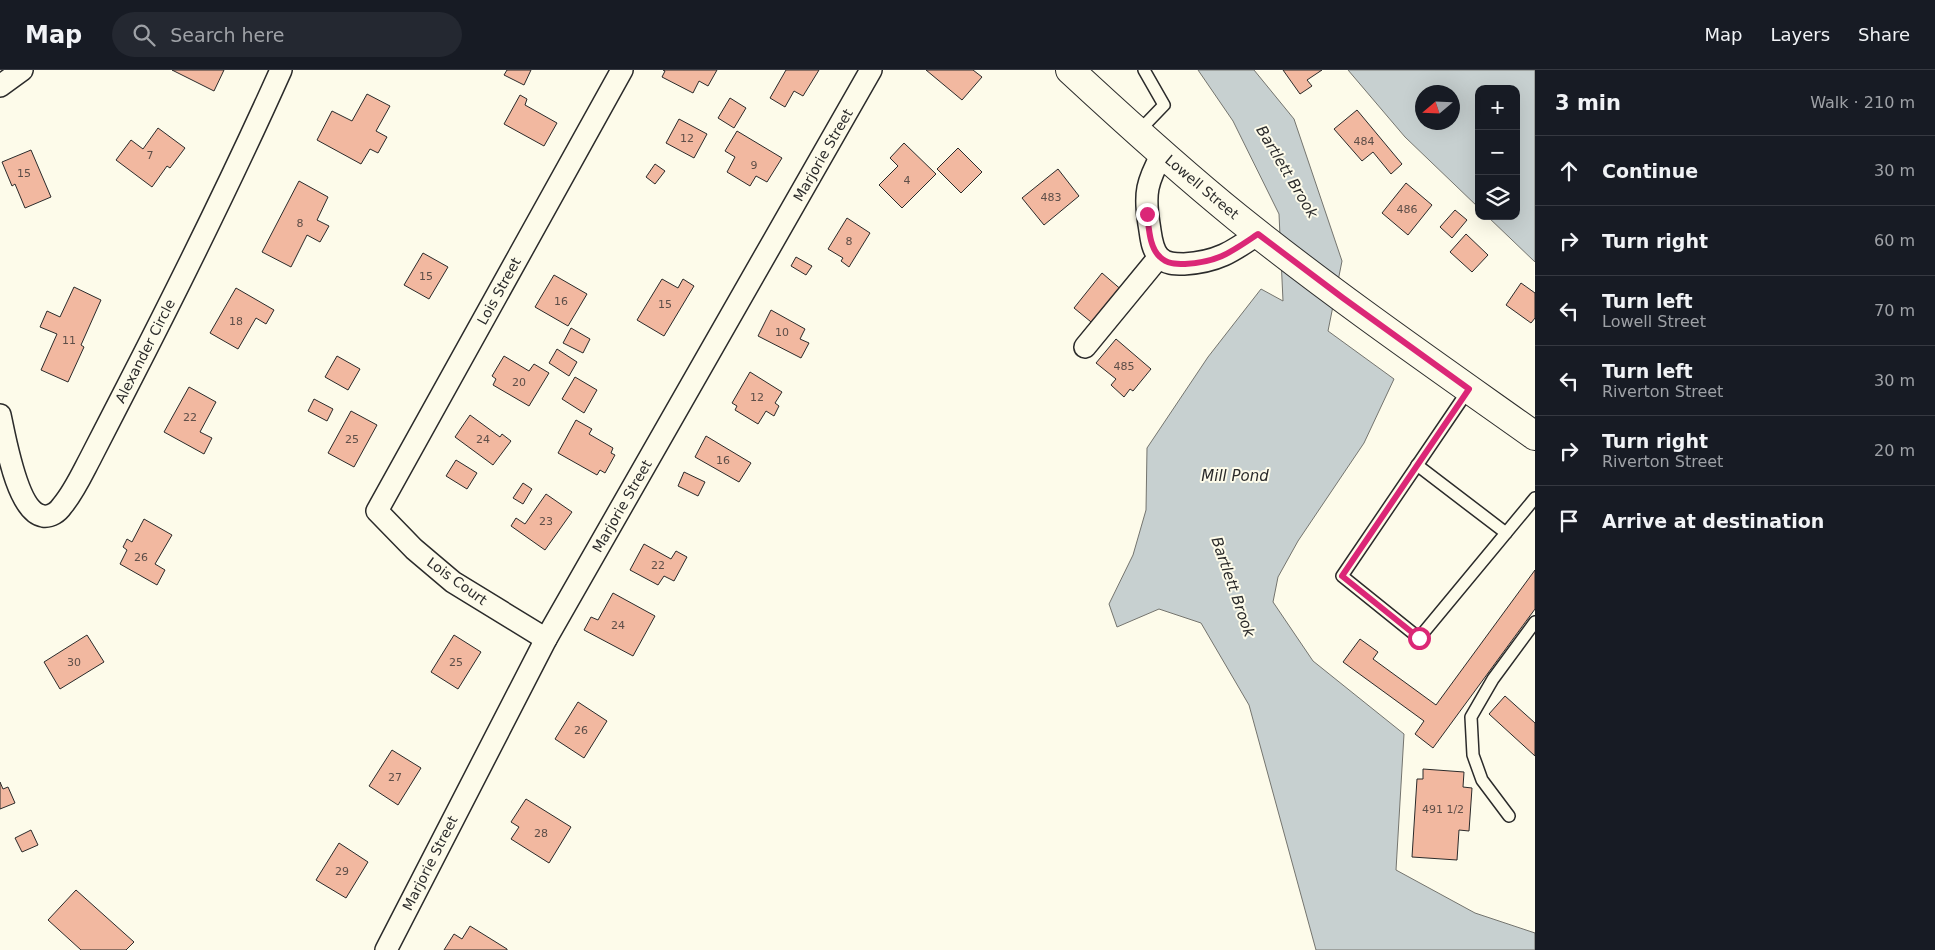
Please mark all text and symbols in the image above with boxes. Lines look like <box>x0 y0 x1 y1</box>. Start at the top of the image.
search box <box>112 12 462 57</box>
text: Map <box>25 21 82 49</box>
icon: search <box>130 21 158 49</box>
text: Search here <box>170 24 284 46</box>
text: Map <box>1704 24 1742 45</box>
text: Layers <box>1770 24 1830 45</box>
text: Share <box>1858 24 1910 45</box>
north arrow <box>1415 85 1460 130</box>
map controls <box>1475 85 1520 220</box>
button: + <box>1475 85 1520 130</box>
text: 3 min <box>1555 91 1621 115</box>
text: Walk · 210 m <box>1810 93 1915 112</box>
street label: Marjorie Street <box>790 105 856 204</box>
water label: Bartlett Brook <box>1252 122 1322 223</box>
button: − <box>1475 130 1520 175</box>
house number: 12 <box>680 132 694 145</box>
house number: 484 <box>1354 135 1375 148</box>
house number: 7 <box>147 149 154 162</box>
street label: Lowell Street <box>1162 152 1242 223</box>
icon: ahead <box>1555 157 1583 185</box>
house number: 9 <box>751 159 758 172</box>
text: Continue <box>1602 160 1698 182</box>
text: 30 m <box>1874 161 1915 180</box>
house number: 15 <box>17 167 31 180</box>
house number: 4 <box>904 174 911 187</box>
button: layers <box>1475 175 1520 220</box>
house number: 483 <box>1041 191 1062 204</box>
route end <box>1136 203 1159 226</box>
house number: 486 <box>1397 203 1418 216</box>
house number: 8 <box>297 217 304 230</box>
icon: right <box>1555 227 1583 255</box>
text: Turn right <box>1602 230 1708 252</box>
text: 60 m <box>1874 231 1915 250</box>
house number: 8 <box>846 235 853 248</box>
street label: Lois Street <box>474 254 524 327</box>
house number: 15 <box>419 270 433 283</box>
text: Turn left <box>1602 290 1693 312</box>
house number: 16 <box>554 295 568 308</box>
street label: Alexander Circle <box>112 296 178 406</box>
icon: left <box>1555 297 1583 325</box>
house number: 15 <box>658 298 672 311</box>
text: 70 m <box>1874 301 1915 320</box>
text: Lowell Street <box>1602 312 1706 331</box>
house number: 18 <box>229 315 243 328</box>
house number: 10 <box>775 326 789 339</box>
house number: 11 <box>62 334 76 347</box>
house number: 485 <box>1114 360 1135 373</box>
text: Turn left <box>1602 360 1693 382</box>
icon: left <box>1555 367 1583 395</box>
text: 30 m <box>1874 371 1915 390</box>
house number: 20 <box>512 376 526 389</box>
text: Riverton Street <box>1602 382 1723 401</box>
house number: 12 <box>750 391 764 404</box>
house number: 22 <box>183 411 197 424</box>
text: Turn right <box>1602 430 1708 452</box>
house number: 25 <box>345 433 359 446</box>
house number: 24 <box>476 433 490 446</box>
icon: right <box>1555 437 1583 465</box>
text: 20 m <box>1874 441 1915 460</box>
text: Riverton Street <box>1602 452 1723 471</box>
house number: 16 <box>716 454 730 467</box>
street label: Marjorie Street <box>589 456 655 555</box>
water label: Mill Pond <box>1201 467 1269 485</box>
icon: arrive <box>1555 507 1583 535</box>
text: Arrive at destination <box>1602 510 1824 532</box>
house number: 23 <box>539 515 553 528</box>
water label: Bartlett Brook <box>1207 534 1259 641</box>
house number: 26 <box>134 551 148 564</box>
street label: Lois Court <box>424 554 491 608</box>
house number: 22 <box>651 559 665 572</box>
house number: 24 <box>611 619 625 632</box>
route start <box>1408 627 1431 650</box>
house number: 30 <box>67 656 81 669</box>
house number: 25 <box>449 656 463 669</box>
house number: 26 <box>574 724 588 737</box>
house number: 27 <box>388 771 402 784</box>
house number: 491 1/2 <box>1422 803 1464 816</box>
street label: Marjorie Street <box>399 813 461 913</box>
house number: 28 <box>534 827 548 840</box>
house number: 29 <box>335 865 349 878</box>

